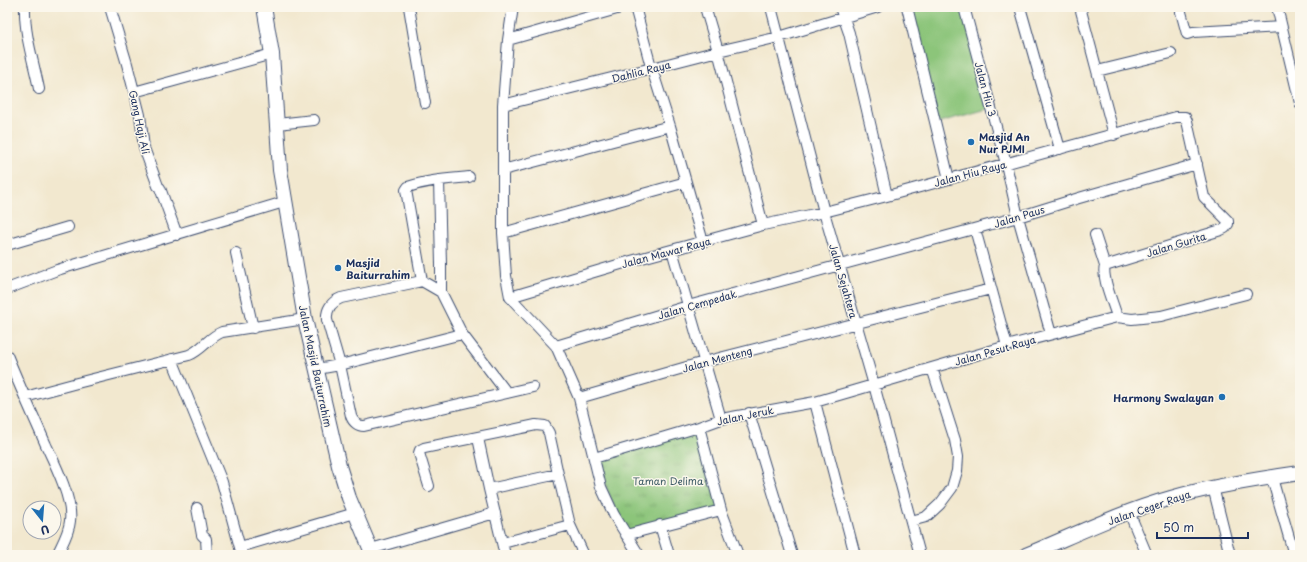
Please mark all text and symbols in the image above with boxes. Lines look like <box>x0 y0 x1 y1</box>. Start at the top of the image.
street label: Dahlia Raya <box>610 56 673 86</box>
street label: Jalan Hiu 3 <box>971 60 1001 118</box>
street label: Gang Haji Ali <box>126 89 154 156</box>
place label: Masjid An Nur PJMI <box>979 129 1030 156</box>
marker: Masjid An Nur PJMI <box>966 137 976 147</box>
street label: Jalan Hiu Raya <box>932 156 1008 190</box>
street label: Jalan Paus <box>992 201 1047 231</box>
street label: Jalan Gurita <box>1144 228 1208 260</box>
street label: Jalan Mawar Raya <box>620 233 713 271</box>
street label: Jalan Sejahtera <box>826 242 862 321</box>
place label: Masjid Baiturrahim <box>346 255 410 282</box>
marker: Masjid Baiturrahim <box>333 263 343 273</box>
street label: Jalan Cempedak <box>656 286 738 322</box>
street label: Jalan Masjid Baiturrahim <box>296 303 336 429</box>
street label: Jalan Pesut Raya <box>953 331 1038 369</box>
street label: Jalan Menteng <box>680 342 754 376</box>
place label: Harmony Swalayan <box>1113 390 1214 406</box>
marker: Harmony Swalayan <box>1217 392 1227 402</box>
street label: Jalan Jeruk <box>715 402 775 428</box>
park label: Taman Delima <box>633 473 704 488</box>
street label: Jalan Ceger Raya <box>1106 486 1193 528</box>
north arrow <box>22 500 62 540</box>
scale bar <box>1157 514 1248 540</box>
text: 50 m <box>1163 518 1194 536</box>
text: U <box>39 521 52 539</box>

